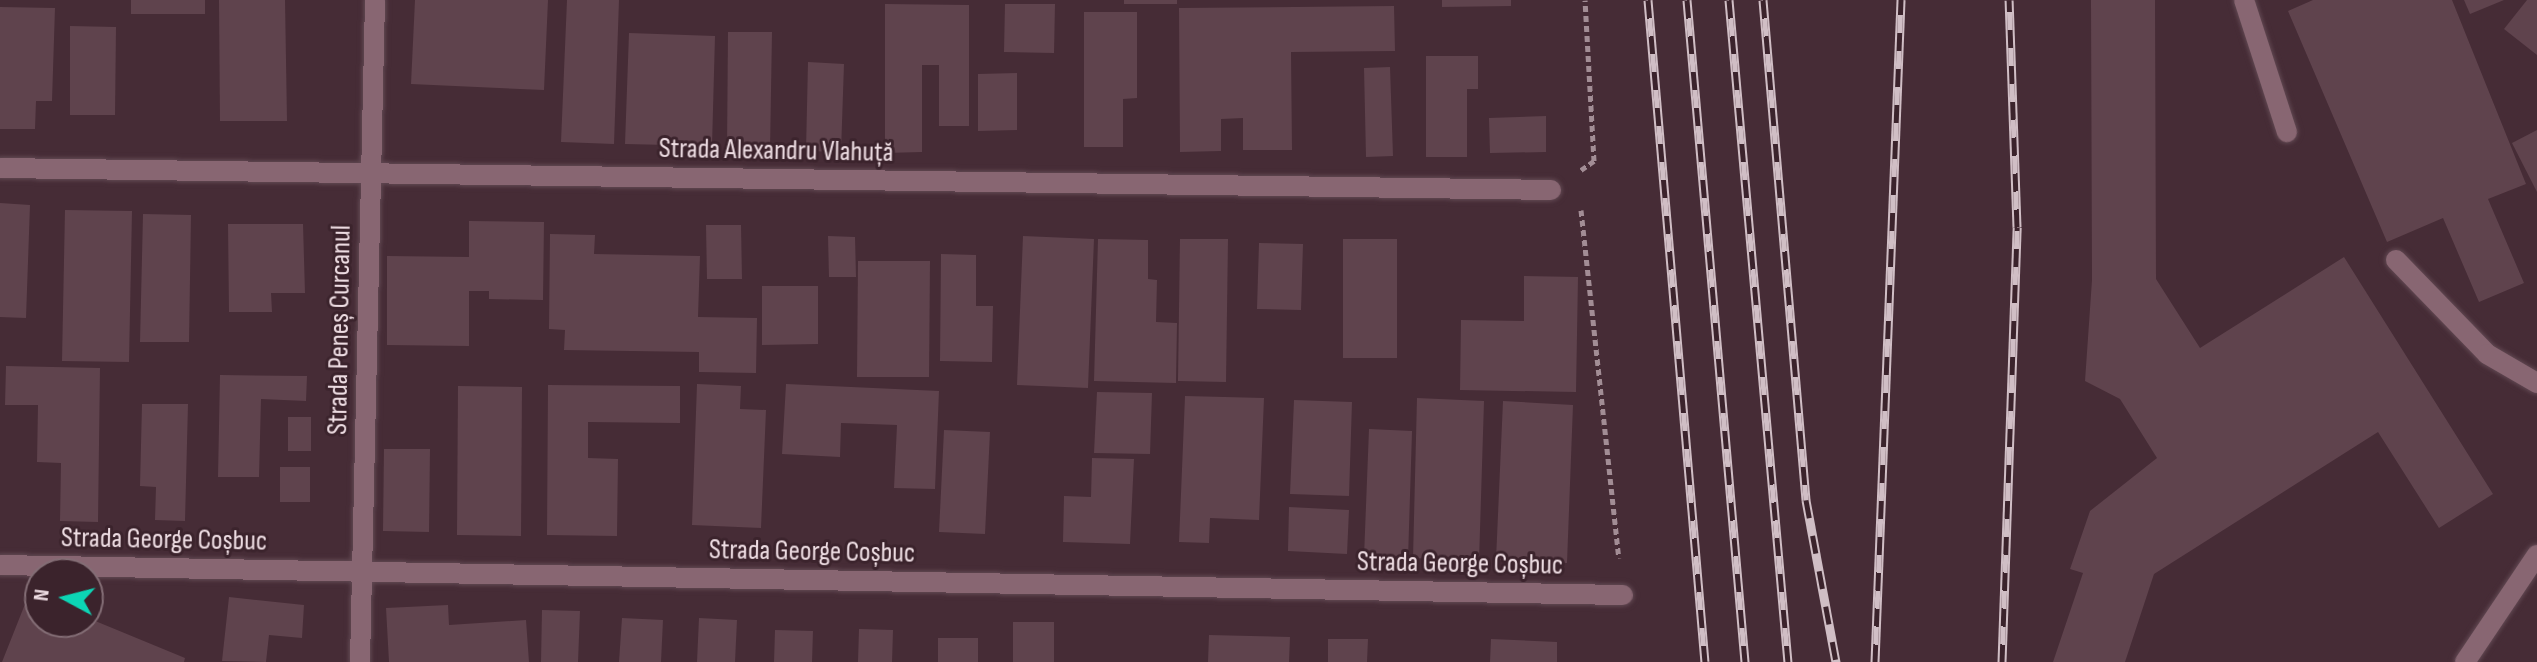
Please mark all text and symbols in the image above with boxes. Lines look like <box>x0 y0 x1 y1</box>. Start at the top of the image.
street label: Strada Alexandru Vlahuță <box>658 132 894 170</box>
street label: Strada Peneș Curcanul <box>321 225 359 435</box>
street label: Strada George Coșbuc <box>61 521 267 559</box>
street label: Strada George Coșbuc <box>709 533 915 571</box>
street label: Strada George Coșbuc <box>1357 545 1563 583</box>
north arrow <box>24 558 104 638</box>
text: N <box>28 588 56 603</box>

